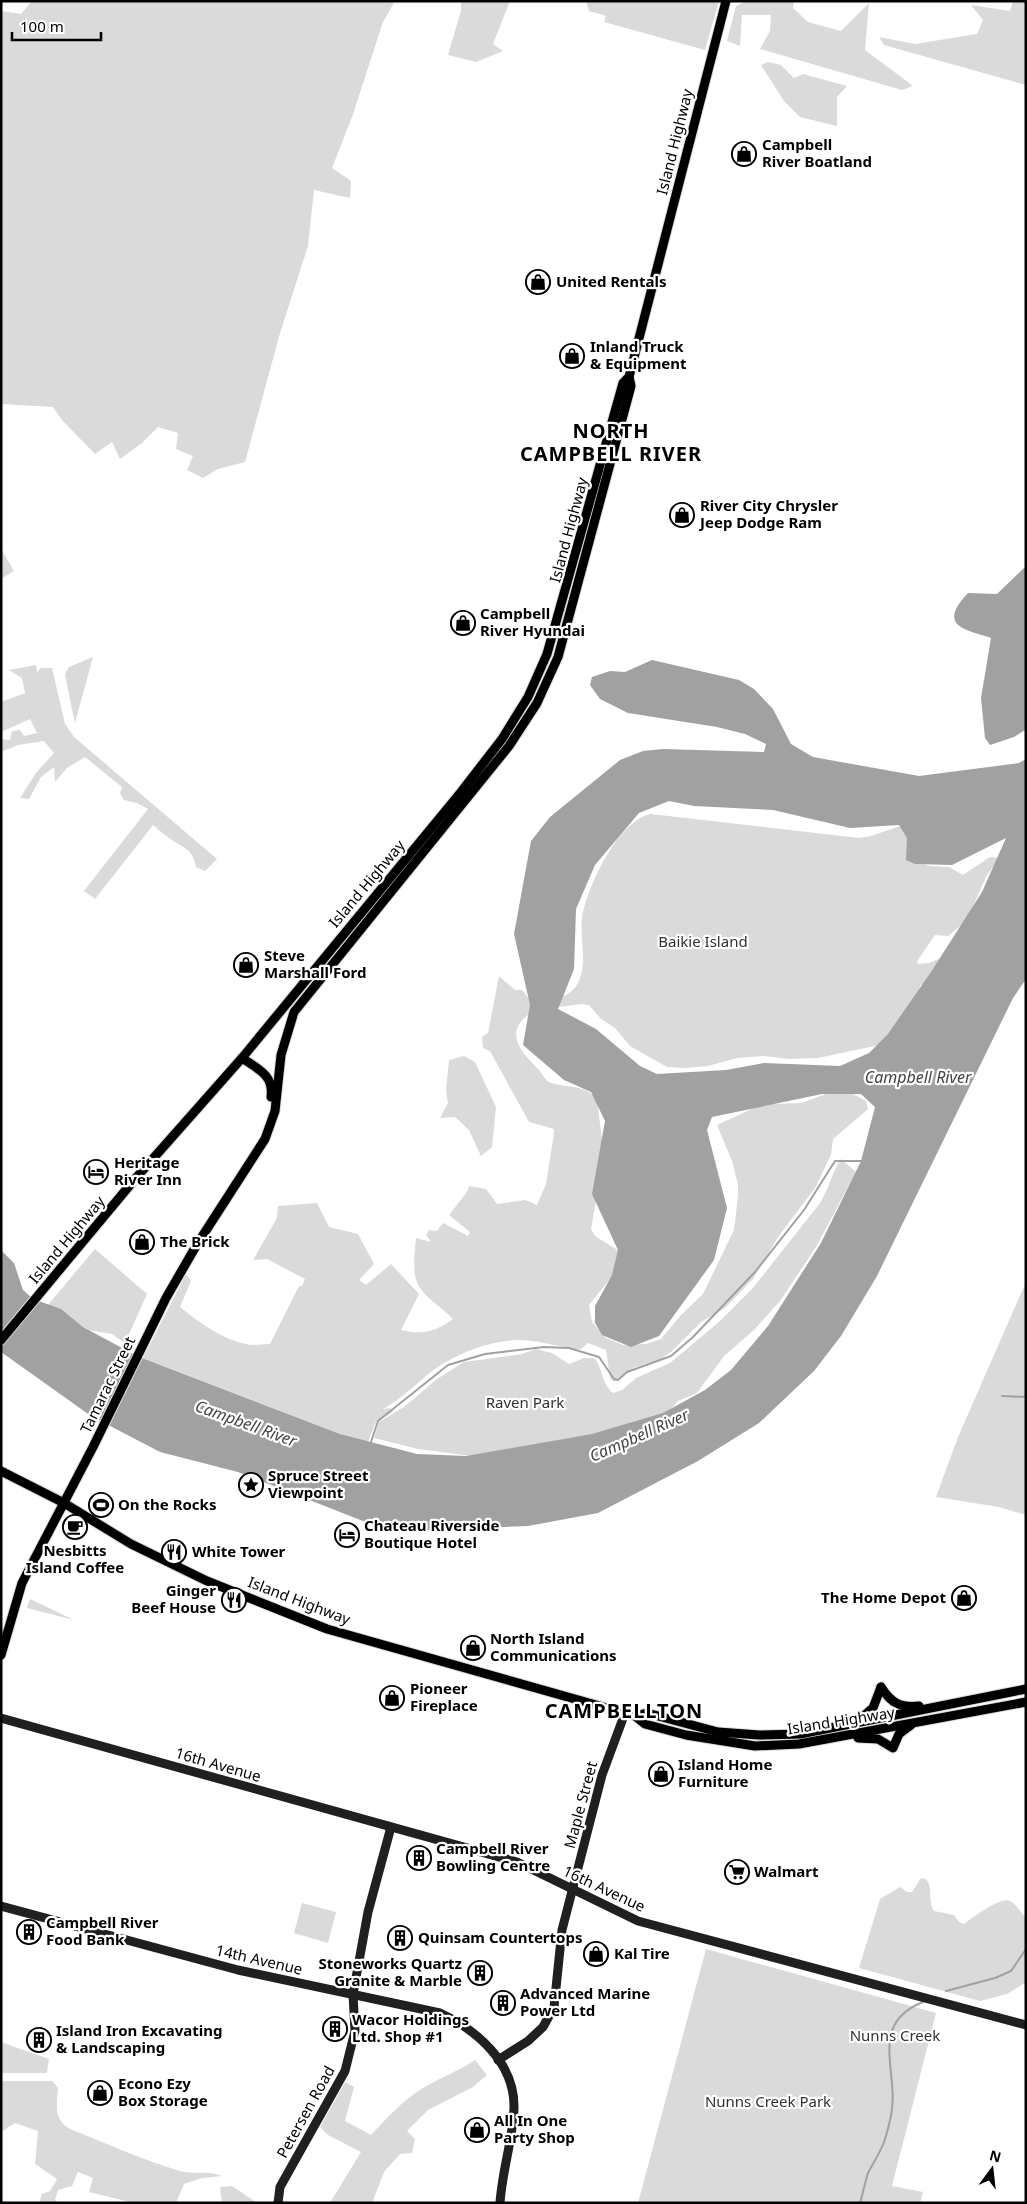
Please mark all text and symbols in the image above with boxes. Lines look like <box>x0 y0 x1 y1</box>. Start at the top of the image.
scale bar <box>12 10 101 42</box>
text: 100 m <box>20 16 64 36</box>
street label: Island Highway <box>651 86 697 197</box>
place label: Campbell River Boatland <box>762 134 872 171</box>
shop icon: Campbell River Boatland <box>731 141 757 167</box>
shop icon: United Rentals <box>525 269 551 295</box>
place label: United Rentals <box>556 271 666 291</box>
place label: Inland Truck & Equipment <box>590 336 687 373</box>
shop icon: Inland Truck & Equipment <box>559 343 585 369</box>
district label: NORTH CAMPBELL RIVER <box>520 417 702 467</box>
street label: Island Highway <box>544 475 592 585</box>
place label: River City Chrysler Jeep Dodge Ram <box>698 495 838 532</box>
shop icon: River City Chrysler Jeep Dodge Ram <box>669 502 695 528</box>
place label: Campbell River Hyundai <box>480 603 585 640</box>
shop icon: Campbell River Hyundai <box>450 610 476 636</box>
street label: Island Highway <box>324 835 409 931</box>
park label: Baikie Island <box>658 931 748 951</box>
place label: Steve Marshall Ford <box>264 945 366 982</box>
shop icon: Steve Marshall Ford <box>233 952 259 978</box>
water label: Campbell River <box>865 1066 972 1088</box>
place label: Heritage River Inn <box>114 1152 182 1189</box>
hotel icon: Heritage River Inn <box>83 1159 109 1185</box>
street label: Island Highway <box>24 1191 109 1287</box>
shop icon: The Brick <box>129 1229 155 1255</box>
place label: The Brick <box>160 1231 230 1251</box>
street label: Tamarac Street <box>75 1332 139 1436</box>
park label: Raven Park <box>486 1392 564 1412</box>
water label: Campbell River <box>192 1394 300 1452</box>
water label: Campbell River <box>586 1403 693 1467</box>
place label: Spruce Street Viewpoint <box>268 1465 369 1502</box>
place icon: Spruce Street Viewpoint <box>238 1472 264 1498</box>
sports icon: On the Rocks <box>88 1492 114 1518</box>
place label: On the Rocks <box>118 1494 216 1514</box>
cafe icon: Nesbitts Island Coffee <box>62 1514 88 1540</box>
place label: Chateau Riverside Boutique Hotel <box>364 1515 500 1552</box>
hotel icon: Chateau Riverside Boutique Hotel <box>334 1522 360 1548</box>
restaurant icon: White Tower <box>161 1539 187 1565</box>
place label: Nesbitts Island Coffee <box>26 1540 124 1577</box>
place label: White Tower <box>192 1541 286 1561</box>
street label: Island Highway <box>245 1571 354 1629</box>
place label: Ginger Beef House <box>131 1580 216 1617</box>
shop icon: The Home Depot <box>951 1585 977 1611</box>
restaurant icon: Ginger Beef House <box>221 1587 247 1613</box>
place label: The Home Depot <box>821 1587 946 1607</box>
place label: North Island Communications <box>490 1628 617 1665</box>
shop icon: North Island Communications <box>460 1635 486 1661</box>
place label: Pioneer Fireplace <box>410 1678 478 1715</box>
shop icon: Pioneer Fireplace <box>379 1685 405 1711</box>
district label: CAMPBELLTON <box>545 1697 703 1724</box>
street label: Island Highway <box>786 1702 896 1738</box>
street label: 16th Avenue <box>173 1742 264 1786</box>
place label: Island Home Furniture <box>678 1754 772 1791</box>
street label: Maple Street <box>559 1758 601 1850</box>
shop icon: Island Home Furniture <box>648 1761 674 1787</box>
place label: Campbell River Bowling Centre <box>436 1838 550 1875</box>
building icon: Campbell River Bowling Centre <box>406 1845 432 1871</box>
supermarket icon: Walmart <box>724 1859 750 1885</box>
street label: 16th Avenue <box>560 1860 649 1916</box>
place label: Walmart <box>754 1861 819 1881</box>
place label: Campbell River Food Bank <box>46 1912 159 1949</box>
building icon: Campbell River Food Bank <box>16 1919 42 1945</box>
building icon: Quinsam Countertops <box>387 1925 413 1951</box>
place label: Quinsam Countertops <box>418 1927 582 1947</box>
street label: 14th Avenue <box>214 1939 305 1979</box>
shop icon: Kal Tire <box>583 1941 609 1967</box>
place label: Kal Tire <box>614 1943 670 1963</box>
place label: Stoneworks Quartz Granite & Marble <box>319 1953 462 1990</box>
building icon: Stoneworks Quartz Granite & Marble <box>467 1960 493 1986</box>
place label: Advanced Marine Power Ltd <box>520 1983 650 2020</box>
building icon: Advanced Marine Power Ltd <box>490 1990 516 2016</box>
place label: Wacor Holdings Ltd. Shop #1 <box>352 2009 469 2046</box>
building icon: Wacor Holdings Ltd. Shop #1 <box>322 2016 348 2042</box>
place label: Island Iron Excavating & Landscaping <box>56 2020 223 2057</box>
park label: Nunns Creek <box>850 2025 940 2045</box>
building icon: Island Iron Excavating & Landscaping <box>26 2027 52 2053</box>
street label: Petersen Road <box>272 2062 339 2161</box>
place label: Econo Ezy Box Storage <box>118 2073 208 2110</box>
shop icon: Econo Ezy Box Storage <box>87 2080 113 2106</box>
park label: Nunns Creek Park <box>705 2091 831 2111</box>
place label: All In One Party Shop <box>494 2110 575 2147</box>
shop icon: All In One Party Shop <box>464 2117 490 2143</box>
north arrow <box>967 2144 1017 2194</box>
text: N <box>988 2145 1003 2167</box>

